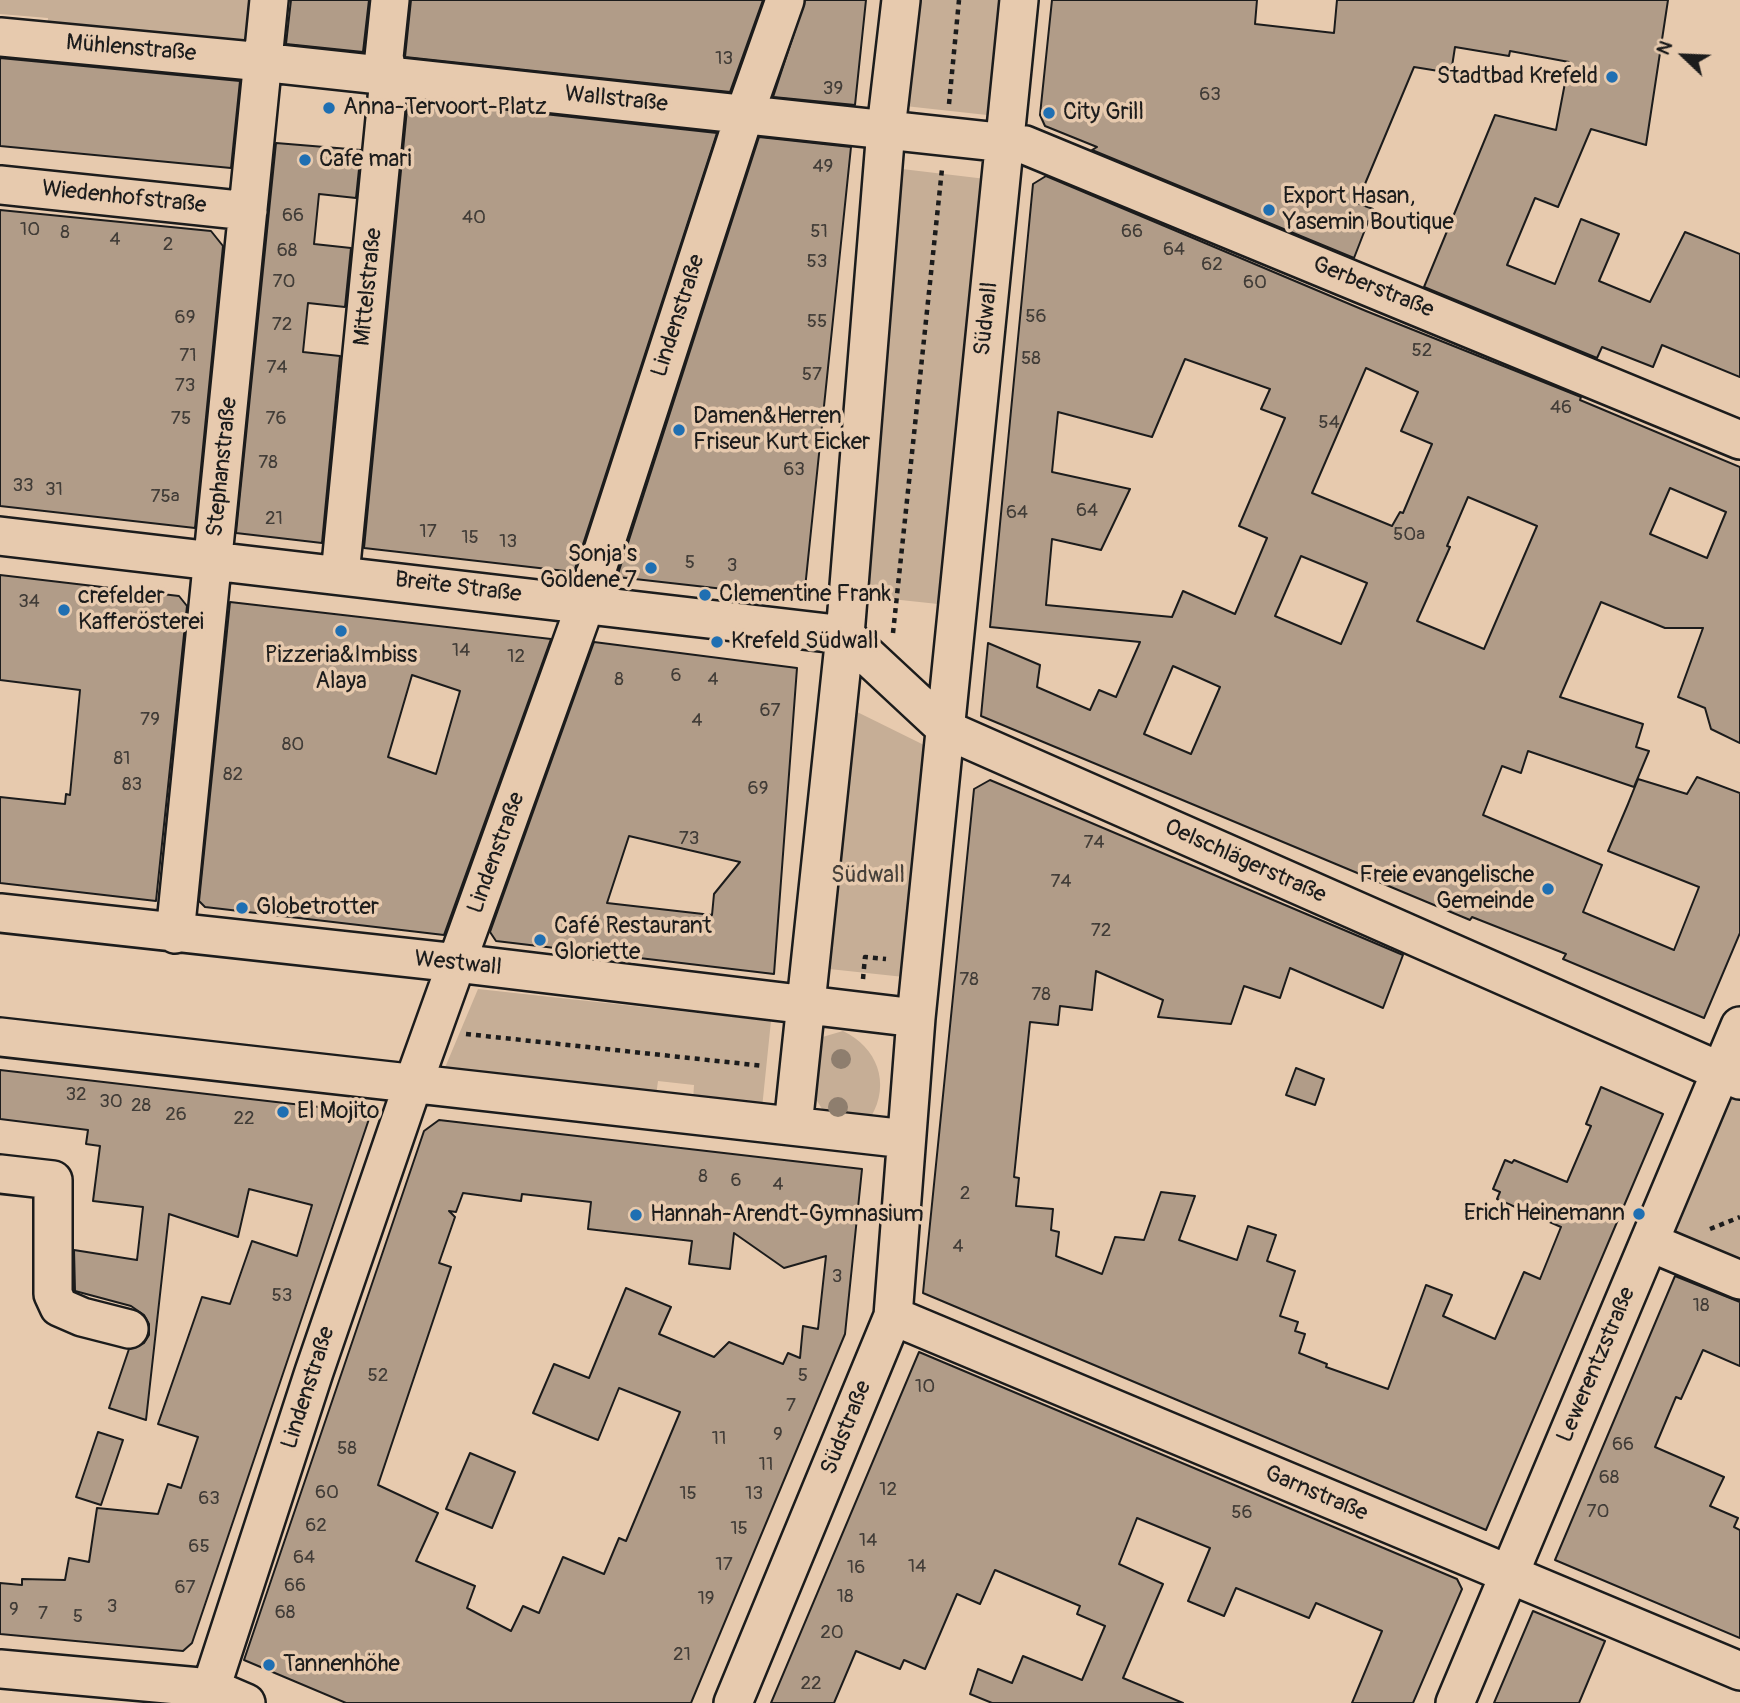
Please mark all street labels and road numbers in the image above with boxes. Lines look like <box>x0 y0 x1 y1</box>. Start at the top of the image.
street label: Mühlenstraße <box>65 30 197 68</box>
street label: Wallstraße <box>563 81 669 119</box>
street label: Wiedenhofstraße <box>40 176 208 220</box>
street label: Mittelstraße <box>349 227 389 347</box>
street label: Lindenstraße <box>646 251 712 381</box>
street label: Gerberstraße <box>1309 251 1437 325</box>
street label: Südwall <box>969 281 1005 357</box>
street label: Stephanstraße <box>202 396 244 538</box>
street label: Breite Straße <box>393 567 523 609</box>
street label: Lindenstraße <box>462 789 532 917</box>
street label: Oelschlägerstraße <box>1160 814 1330 910</box>
street label: Westwall <box>413 946 503 982</box>
street label: Lewerentzstraße <box>1552 1283 1642 1447</box>
street label: Lindenstraße <box>276 1323 342 1453</box>
street label: Südstraße <box>816 1377 878 1479</box>
street label: Garnstraße <box>1260 1460 1372 1528</box>

